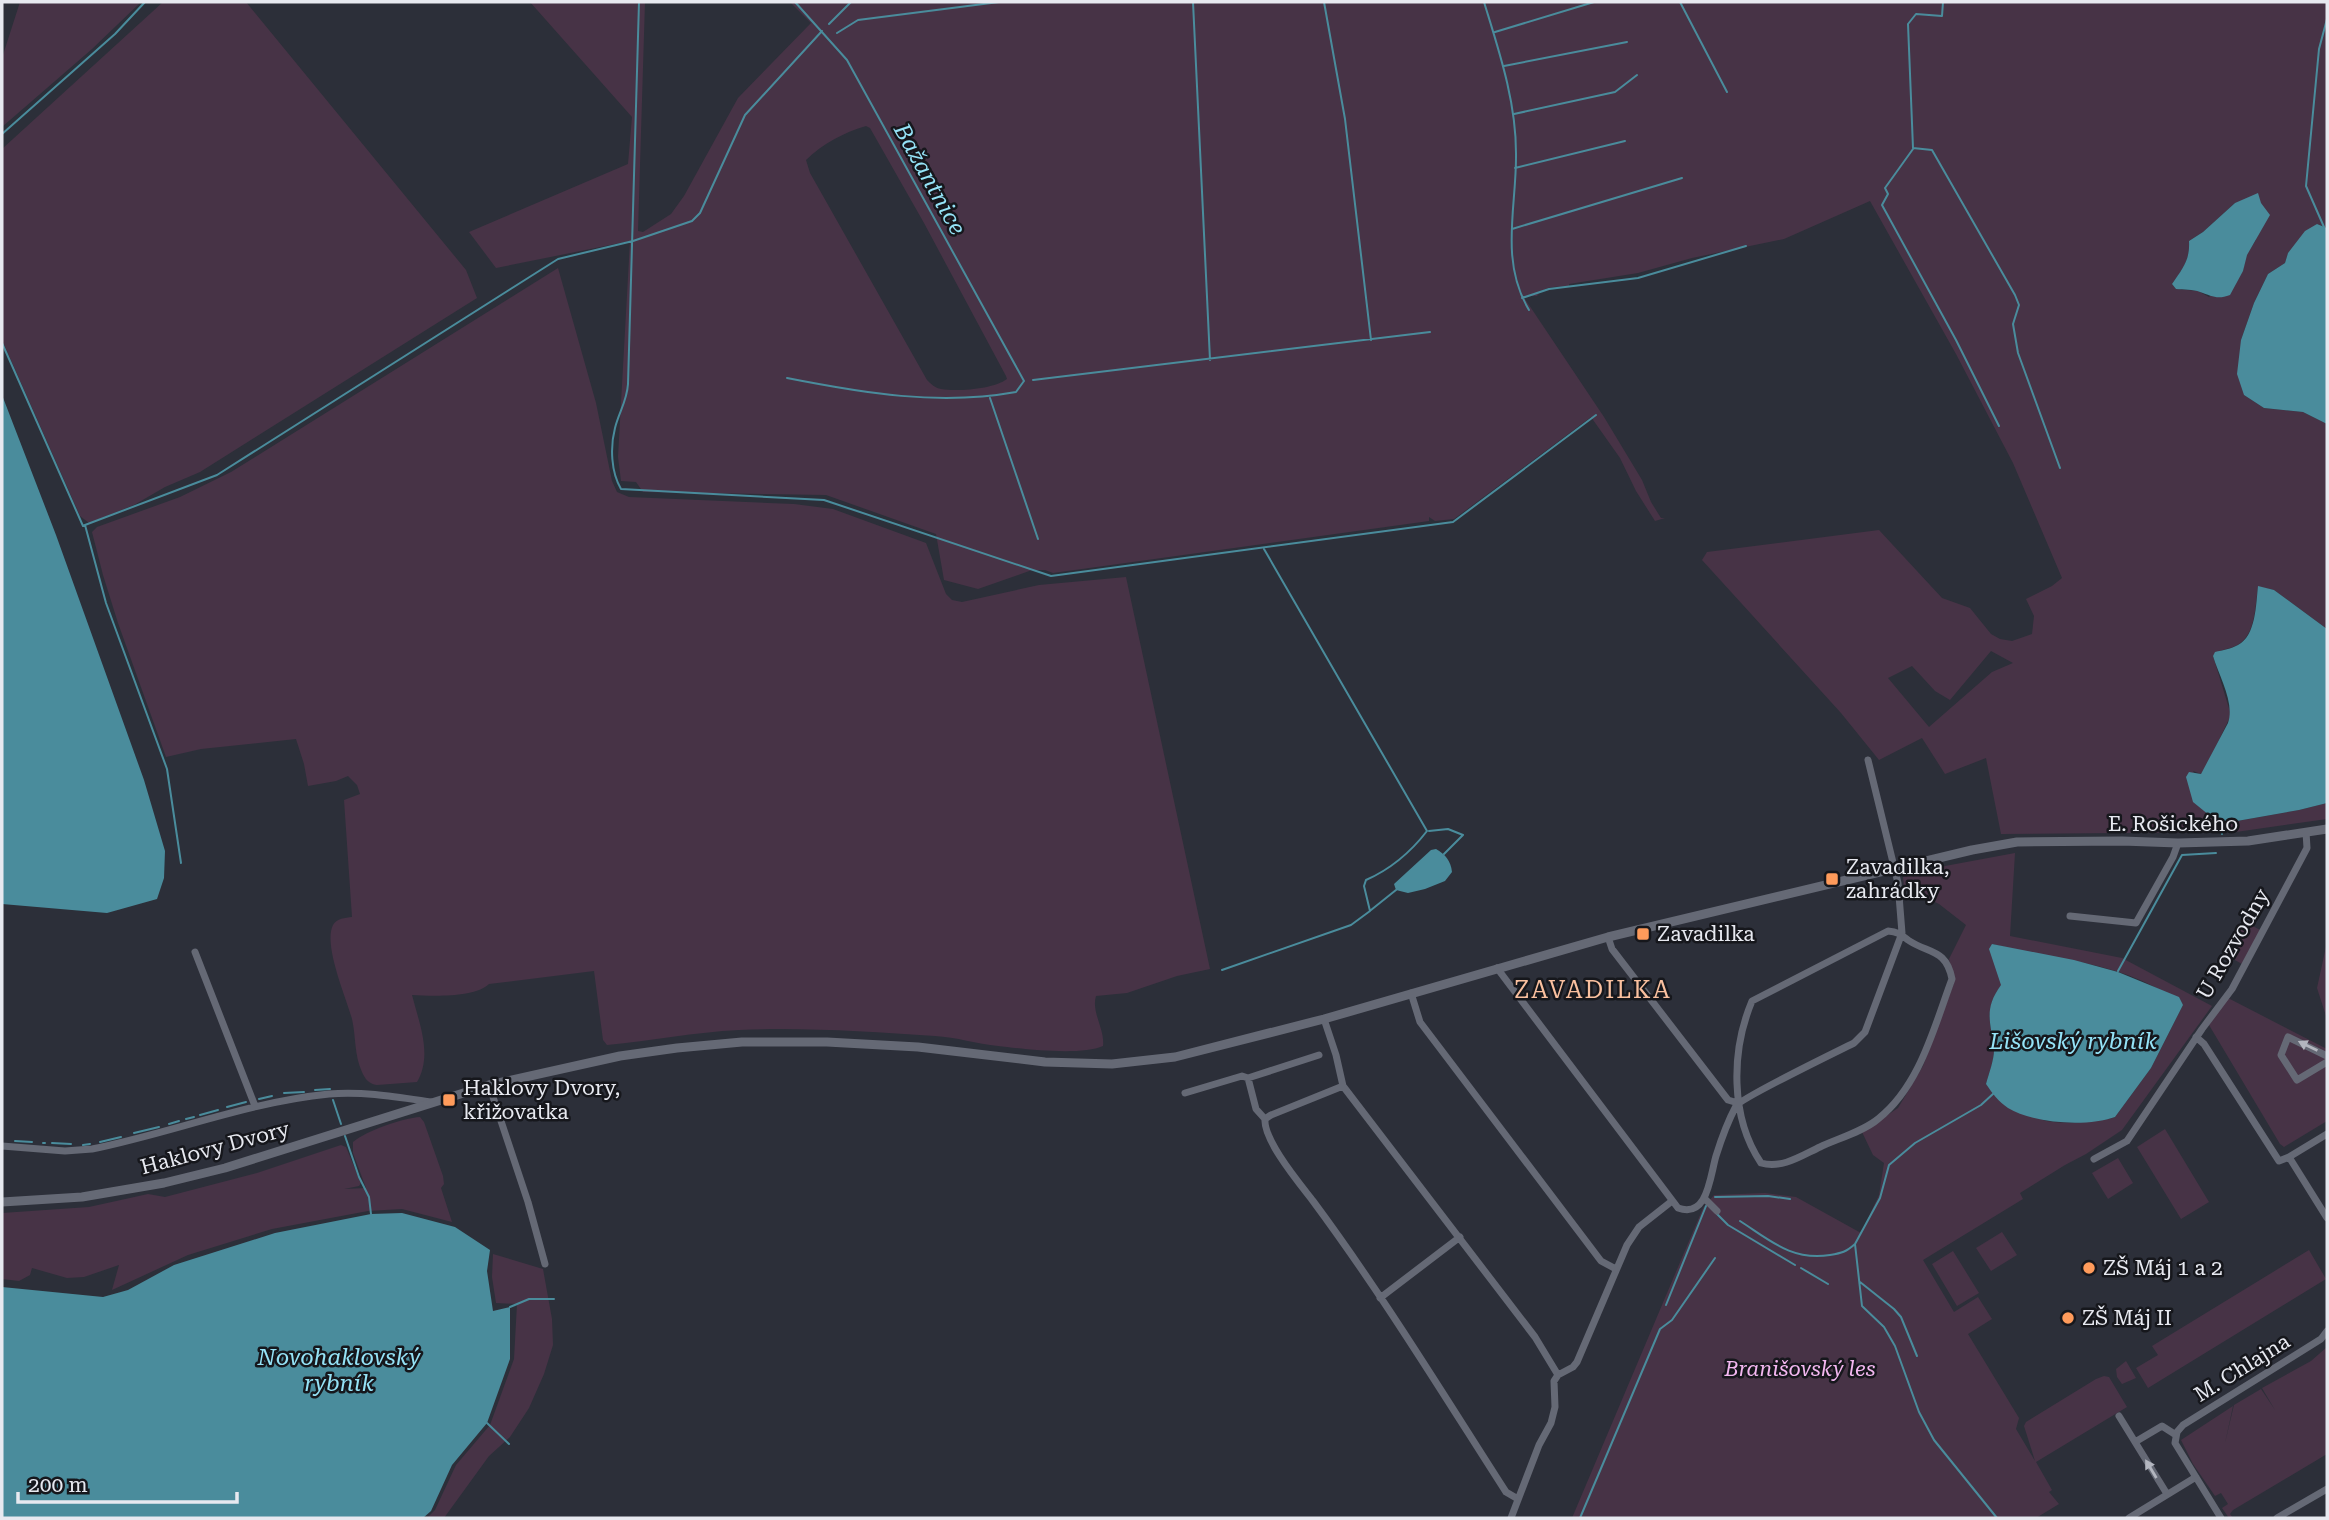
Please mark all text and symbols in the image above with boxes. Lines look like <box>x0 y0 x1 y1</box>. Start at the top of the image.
water label: Bažantnice <box>887 118 971 240</box>
street label: E. Rošického <box>2108 812 2238 836</box>
place label: Zavadilka, zahrádky <box>1846 855 1949 903</box>
marker: Zavadilka, zahrádky <box>1824 871 1840 887</box>
street label: U Rozvodny <box>2192 884 2275 1003</box>
place label: Zavadilka <box>1657 922 1755 946</box>
marker: Zavadilka <box>1635 926 1651 942</box>
district label: ZAVADILKA <box>1514 976 1672 1004</box>
water label: Lišovský rybník <box>1988 1028 2157 1055</box>
one-way arrow <box>2298 1041 2318 1052</box>
place label: Haklovy Dvory, křižovatka <box>463 1076 620 1124</box>
marker: Haklovy Dvory, křižovatka <box>441 1092 457 1108</box>
street label: Haklovy Dvory <box>138 1116 293 1179</box>
place label: ZŠ Máj 1 a 2 <box>2103 1255 2223 1280</box>
marker: ZŠ Máj 1 a 2 <box>2081 1260 2097 1276</box>
place label: ZŠ Máj II <box>2082 1305 2172 1330</box>
marker: ZŠ Máj II <box>2060 1310 2076 1326</box>
street label: M. Chlajna <box>2190 1329 2295 1407</box>
water label: Novohaklovský rybník <box>256 1344 422 1397</box>
park label: Branišovský les <box>1724 1357 1876 1381</box>
one-way arrow <box>2145 1459 2157 1478</box>
scale bar <box>18 1460 236 1504</box>
text: 200 m <box>28 1473 88 1497</box>

